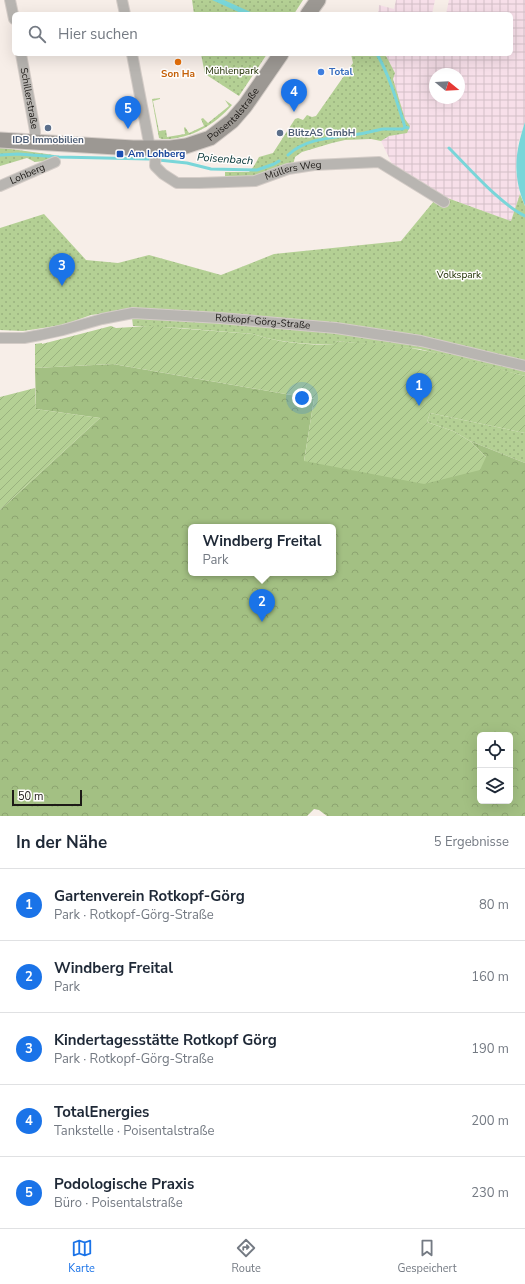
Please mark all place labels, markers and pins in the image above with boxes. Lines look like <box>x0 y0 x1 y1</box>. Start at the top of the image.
marker: Son Ha <box>173 57 183 67</box>
place label: Total <box>329 65 353 79</box>
place label: Son Ha <box>161 67 195 81</box>
marker: Total <box>316 67 326 77</box>
pin: 4 <box>281 79 307 112</box>
pin: 5 <box>115 96 141 129</box>
marker: IDB Immobilien <box>43 123 53 133</box>
place label: BlitzAS GmbH <box>288 126 355 140</box>
marker: BlitzAS GmbH <box>275 128 285 138</box>
place label: IDB Immobilien <box>12 133 84 147</box>
place label: Am Lohberg <box>128 147 185 161</box>
marker: Am Lohberg <box>115 149 125 159</box>
pin: 3 <box>49 253 75 286</box>
pin: 1 <box>406 373 432 406</box>
pin: 2 <box>249 589 275 622</box>

